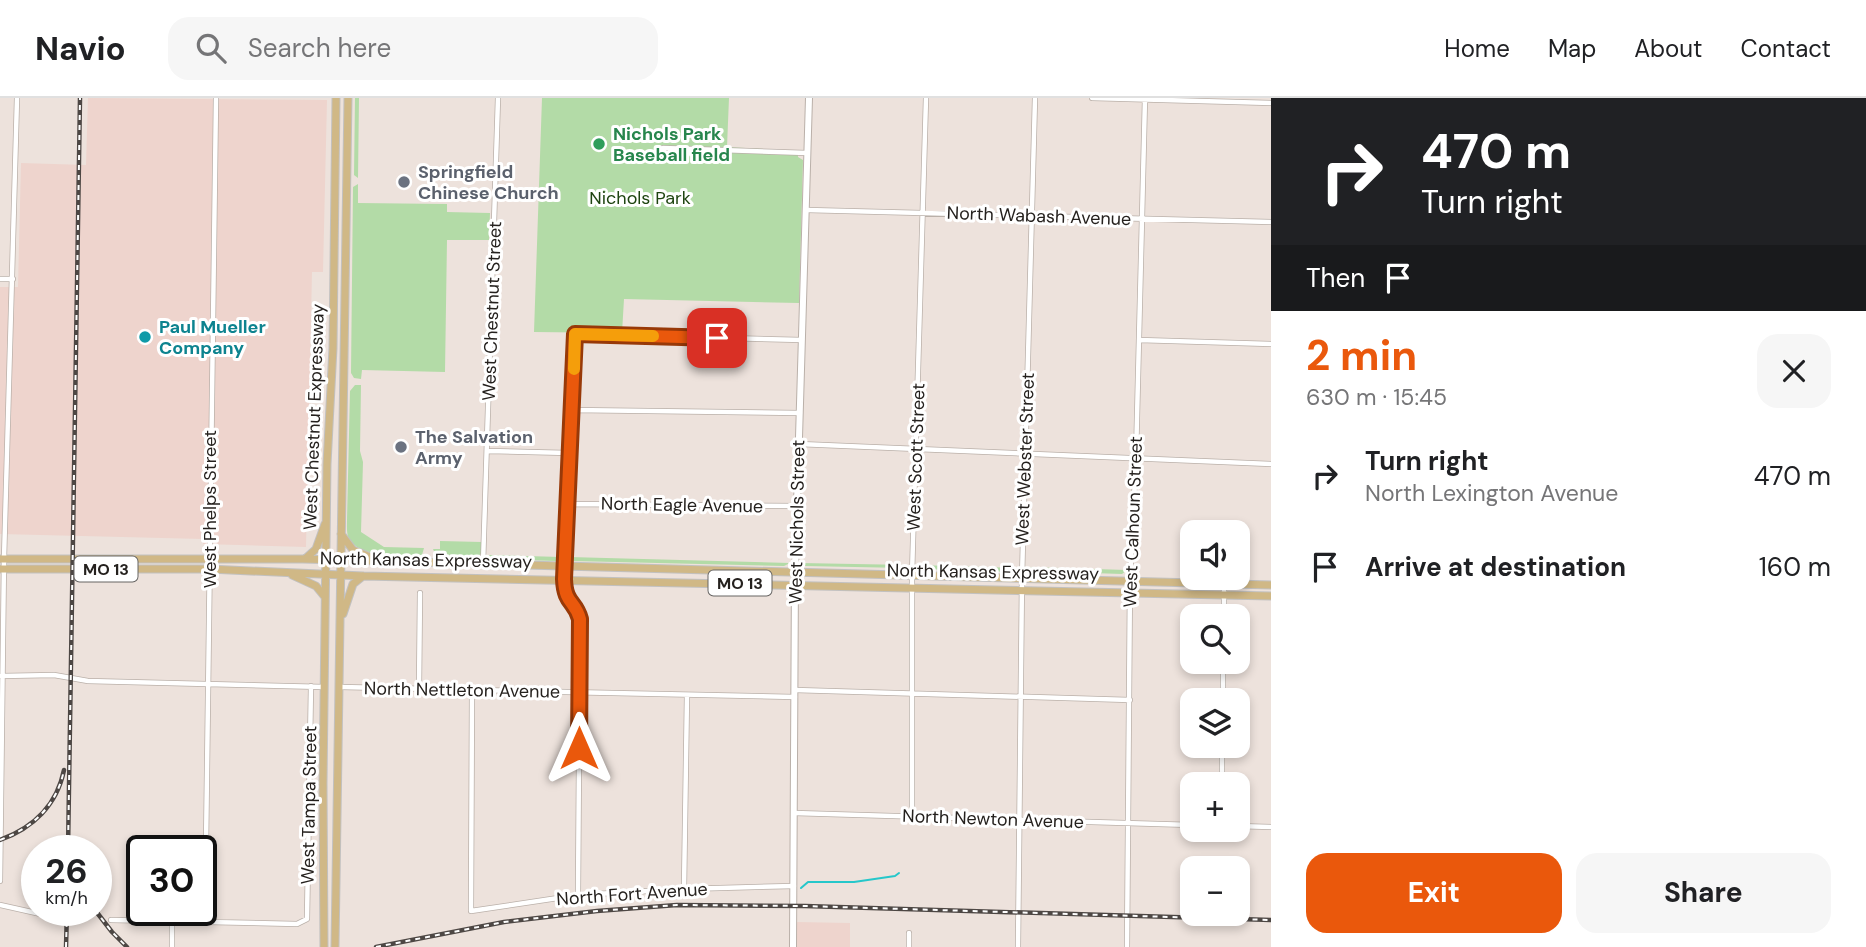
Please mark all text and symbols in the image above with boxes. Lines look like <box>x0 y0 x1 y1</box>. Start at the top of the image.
search box <box>168 17 658 80</box>
text: Navio <box>35 27 126 70</box>
icon: search <box>192 29 230 67</box>
text: Search here <box>248 31 391 65</box>
text: Home <box>1444 33 1510 64</box>
text: Map <box>1548 33 1596 64</box>
text: About <box>1634 33 1703 64</box>
text: Contact <box>1741 33 1831 64</box>
text: 470 m <box>1421 119 1571 183</box>
place label: Nichols Park Baseball field <box>613 122 730 167</box>
icon: right <box>1306 126 1397 217</box>
marker: Nichols Park Baseball field <box>591 136 607 152</box>
place label: Springfield Chinese Church <box>418 160 559 205</box>
marker: Springfield Chinese Church <box>396 174 412 190</box>
text: Turn right <box>1421 181 1563 223</box>
park label: Nichols Park <box>589 186 691 210</box>
street label: North Wabash Avenue <box>946 201 1132 231</box>
street label: West Chestnut Street <box>477 221 507 401</box>
icon: arrive <box>1379 259 1417 297</box>
text: Then <box>1306 261 1365 295</box>
street label: West Chestnut Expressway <box>298 303 330 531</box>
pin <box>687 308 747 368</box>
place label: Paul Mueller Company <box>159 315 266 360</box>
icon: arrive <box>698 319 736 357</box>
text: 2 min <box>1306 328 1417 383</box>
marker: Paul Mueller Company <box>137 329 153 345</box>
button: close <box>1757 334 1831 408</box>
street label: West Webster Street <box>1010 372 1040 546</box>
text: 630 m · 15:45 <box>1306 382 1447 412</box>
street label: West Scott Street <box>901 383 931 531</box>
place label: The Salvation Army <box>415 425 533 470</box>
street label: West Phelps Street <box>198 430 222 588</box>
street label: West Calhoun Street <box>1118 436 1148 608</box>
marker: The Salvation Army <box>393 439 409 455</box>
street label: West Nichols Street <box>784 440 810 604</box>
text: Turn right <box>1365 444 1489 478</box>
icon: right <box>1306 457 1344 495</box>
text: 470 m <box>1754 459 1831 493</box>
text: North Lexington Avenue <box>1365 478 1618 508</box>
street label: North Eagle Avenue <box>601 492 763 518</box>
map controls <box>1180 520 1250 926</box>
button: sound <box>1180 520 1250 590</box>
street label: North Kansas Expressway <box>320 546 532 574</box>
icon: arrive <box>1306 548 1344 586</box>
text: Arrive at destination <box>1365 550 1626 584</box>
text: 160 m <box>1759 550 1831 584</box>
road number: MO 13 <box>74 556 138 582</box>
street label: North Kansas Expressway <box>887 558 1099 586</box>
road number: MO 13 <box>708 570 772 596</box>
button: search <box>1180 604 1250 674</box>
street label: North Nettleton Avenue <box>364 676 560 704</box>
button: layers <box>1180 688 1250 758</box>
position arrow <box>542 711 616 785</box>
street label: West Tampa Street <box>296 725 322 885</box>
button: + <box>1180 772 1250 842</box>
street label: North Newton Avenue <box>902 804 1084 834</box>
speed limit sign: 30 <box>126 835 217 926</box>
text: 26 <box>45 848 88 894</box>
button: Exit <box>1306 853 1562 933</box>
button: Share <box>1576 853 1831 933</box>
button: − <box>1180 856 1250 926</box>
street label: North Fort Avenue <box>556 877 708 911</box>
text: km/h <box>45 886 88 910</box>

